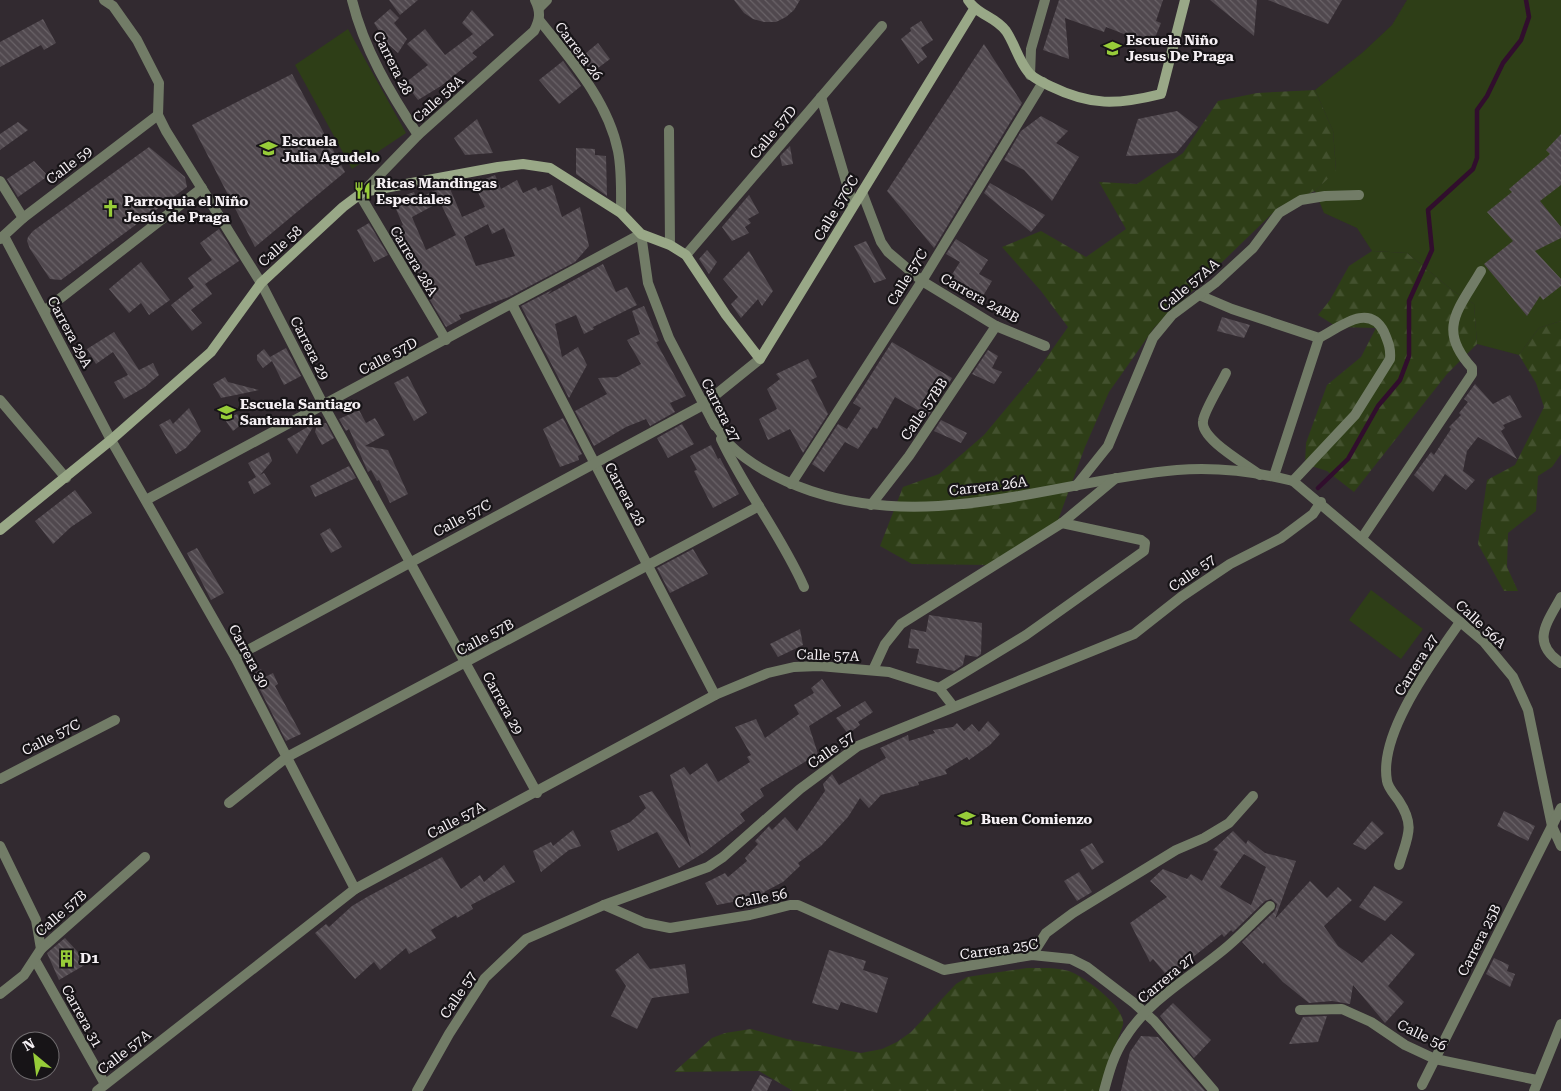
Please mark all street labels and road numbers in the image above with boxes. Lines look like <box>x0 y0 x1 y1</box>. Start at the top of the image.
street label: Carrera 26 <box>552 19 606 84</box>
street label: Carrera 28 <box>370 29 416 98</box>
street label: Calle 58A <box>409 72 467 126</box>
street label: Calle 57D <box>746 102 800 162</box>
street label: Calle 59 <box>43 143 95 187</box>
street label: Calle 57CC <box>810 172 862 244</box>
street label: Calle 58 <box>255 222 305 270</box>
street label: Carrera 28A <box>387 223 441 299</box>
street label: Calle 57C <box>883 246 931 308</box>
street label: Calle 57AA <box>1156 255 1222 315</box>
street label: Carrera 24BB <box>938 270 1022 326</box>
street label: Carrera 29A <box>44 293 96 371</box>
street label: Carrera 29 <box>287 314 333 383</box>
street label: Calle 57D <box>356 334 420 378</box>
street label: Calle 57BB <box>897 375 951 443</box>
street label: Carrera 27 <box>698 376 744 445</box>
street label: Carrera 28 <box>602 460 648 528</box>
street label: Carrera 26A <box>948 473 1028 499</box>
street label: Calle 57C <box>430 496 494 540</box>
street label: Calle 57 <box>1166 551 1219 595</box>
street label: Calle 56A <box>1453 597 1510 651</box>
street label: Calle 57B <box>454 615 516 659</box>
street label: Carrera 30 <box>226 622 272 690</box>
street label: Carrera 27 <box>1391 631 1441 699</box>
street label: Calle 57A <box>796 646 860 664</box>
street label: Carrera 29 <box>479 669 527 737</box>
street label: Calle 57C <box>19 716 83 758</box>
street label: Calle 57 <box>805 728 858 772</box>
street label: Calle 57A <box>424 798 488 842</box>
street label: Calle 56 <box>733 885 789 911</box>
street label: Calle 57B <box>32 886 90 940</box>
street label: Carrera 25B <box>1454 901 1504 979</box>
street label: Carrera 25C <box>959 936 1039 962</box>
street label: Carrera 27 <box>1134 950 1198 1006</box>
street label: Calle 57 <box>436 968 480 1022</box>
street label: Carrera 31 <box>58 982 106 1050</box>
street label: Calle 56 <box>1395 1016 1450 1054</box>
street label: Calle 57A <box>94 1026 154 1078</box>

